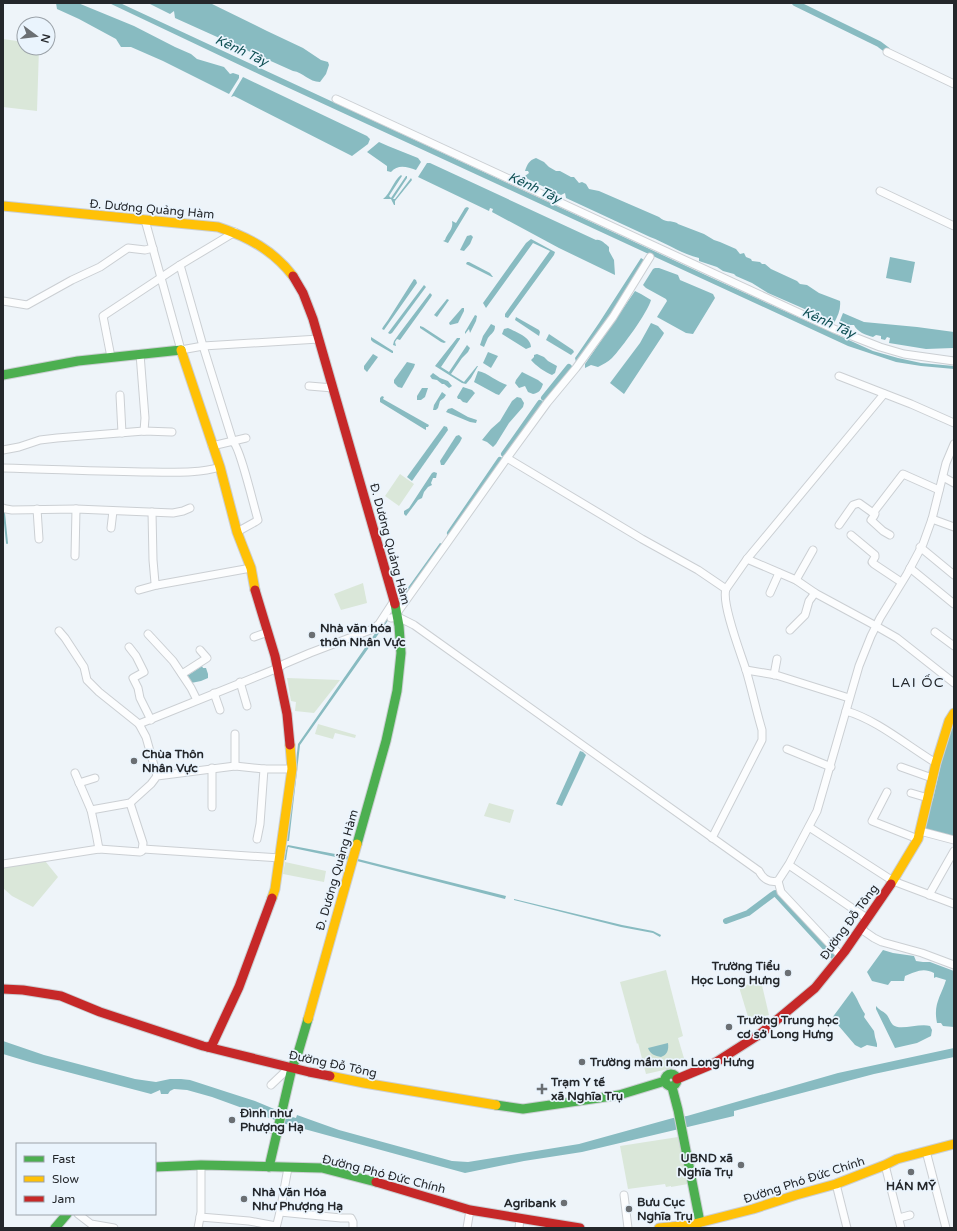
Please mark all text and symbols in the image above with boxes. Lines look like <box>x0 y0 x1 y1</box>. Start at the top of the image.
north arrow <box>16 16 56 56</box>
water label: Kênh Tây <box>213 32 272 71</box>
text: N <box>38 33 53 44</box>
water label: Kênh Tây <box>506 169 565 208</box>
street label: Đ. Dương Quảng Hàm <box>89 197 215 221</box>
water label: Kênh Tây <box>800 304 859 342</box>
street label: Đ. Dương Quảng Hàm <box>367 482 413 606</box>
place label: Nhà văn hóa thôn Nhân Vực <box>319 621 406 649</box>
marker: Nhà văn hóa thôn Nhân Vực <box>307 630 317 640</box>
district label: LAI ỐC <box>892 674 944 691</box>
place label: Chùa Thôn Nhân Vực <box>142 747 204 775</box>
marker: Chùa Thôn Nhân Vực <box>129 756 139 766</box>
street label: Đ. Dương Quảng Hàm <box>313 808 361 932</box>
street label: Đường Đỗ Tông <box>817 882 881 962</box>
place label: Trường Tiểu Học Long Hưng <box>691 959 780 988</box>
marker: Trường Tiểu Học Long Hưng <box>783 968 793 978</box>
place label: Trường Trung học cơ sở Long Hưng <box>736 1013 839 1042</box>
marker: Trường Trung học cơ sở Long Hưng <box>724 1022 734 1032</box>
street label: Đường Đỗ Tông <box>288 1048 378 1080</box>
place label: Trường mầm non Long Hưng <box>589 1055 754 1070</box>
marker: Trường mầm non Long Hưng <box>577 1057 587 1067</box>
place label: Trạm Y tế xã Nghĩa Trụ <box>550 1075 623 1104</box>
marker: Trạm Y tế xã Nghĩa Trụ <box>536 1083 548 1095</box>
place label: Đình như Phượng Hạ <box>239 1106 304 1135</box>
marker: Đình như Phượng Hạ <box>227 1115 237 1125</box>
legend <box>16 1143 156 1215</box>
place label: UBND xã Nghĩa Trụ <box>677 1151 733 1180</box>
text: Fast <box>52 1152 76 1166</box>
street label: Đường Phó Đức Chính <box>321 1152 447 1196</box>
street label: Đường Phó Đức Chính <box>742 1154 866 1206</box>
marker: UBND xã Nghĩa Trụ <box>736 1160 746 1170</box>
marker: HÁN MỸ <box>906 1167 916 1177</box>
text: Slow <box>52 1172 79 1186</box>
place label: HÁN MỸ <box>886 1179 936 1193</box>
place label: Nhà Văn Hóa Như Phượng Hạ <box>252 1185 343 1214</box>
text: Jam <box>52 1192 75 1206</box>
marker: Nhà Văn Hóa Như Phượng Hạ <box>239 1194 249 1204</box>
place label: Bưu Cục Nghĩa Trụ <box>637 1195 693 1224</box>
place label: Agribank <box>504 1196 556 1211</box>
marker: Agribank <box>559 1198 569 1208</box>
marker: Bưu Cục Nghĩa Trụ <box>624 1204 634 1214</box>

